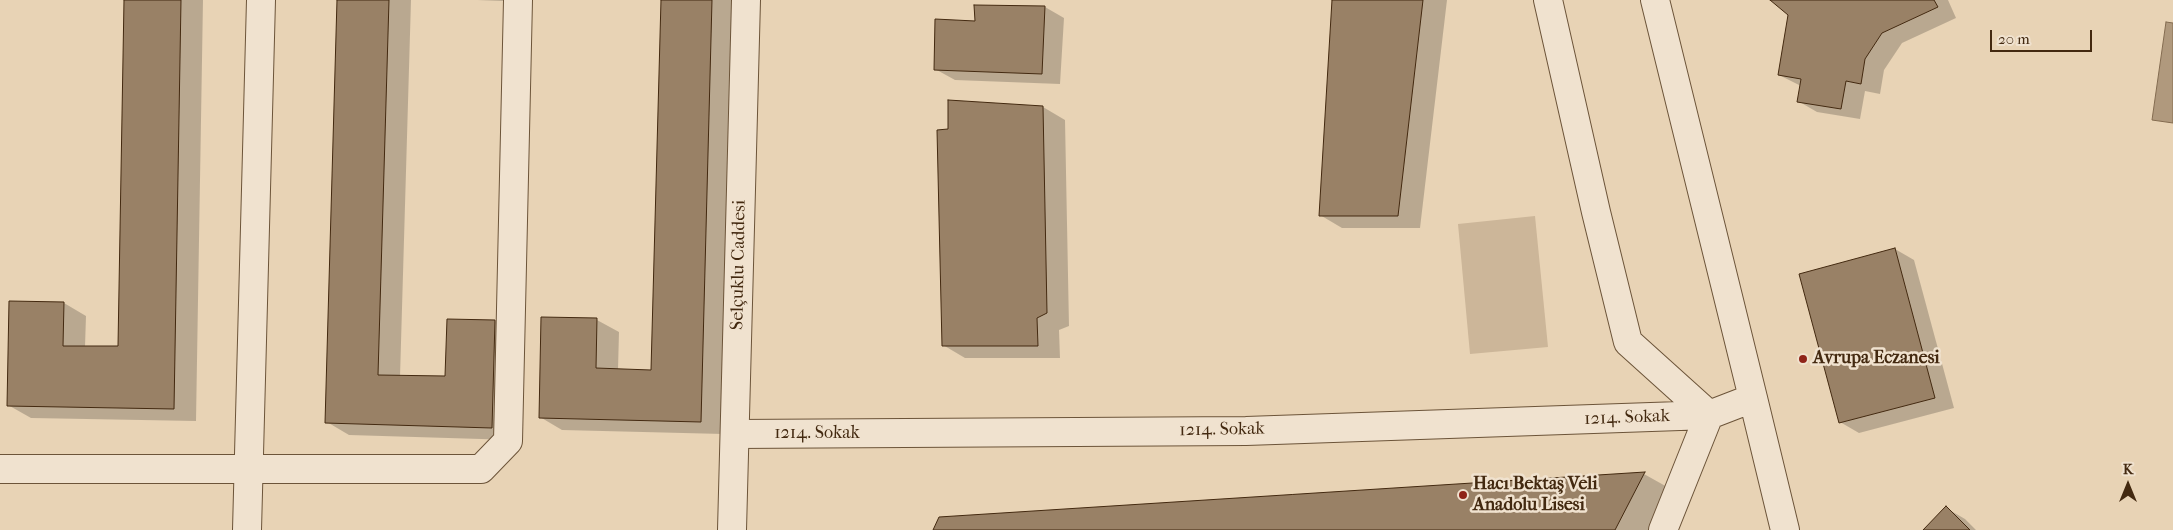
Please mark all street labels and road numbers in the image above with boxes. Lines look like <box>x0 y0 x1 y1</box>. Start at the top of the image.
street label: Selçuklu Caddesi <box>727 200 751 330</box>
street label: 1214. Sokak <box>1584 406 1670 430</box>
street label: 1214. Sokak <box>1179 418 1265 442</box>
street label: 1214. Sokak <box>774 423 860 445</box>

